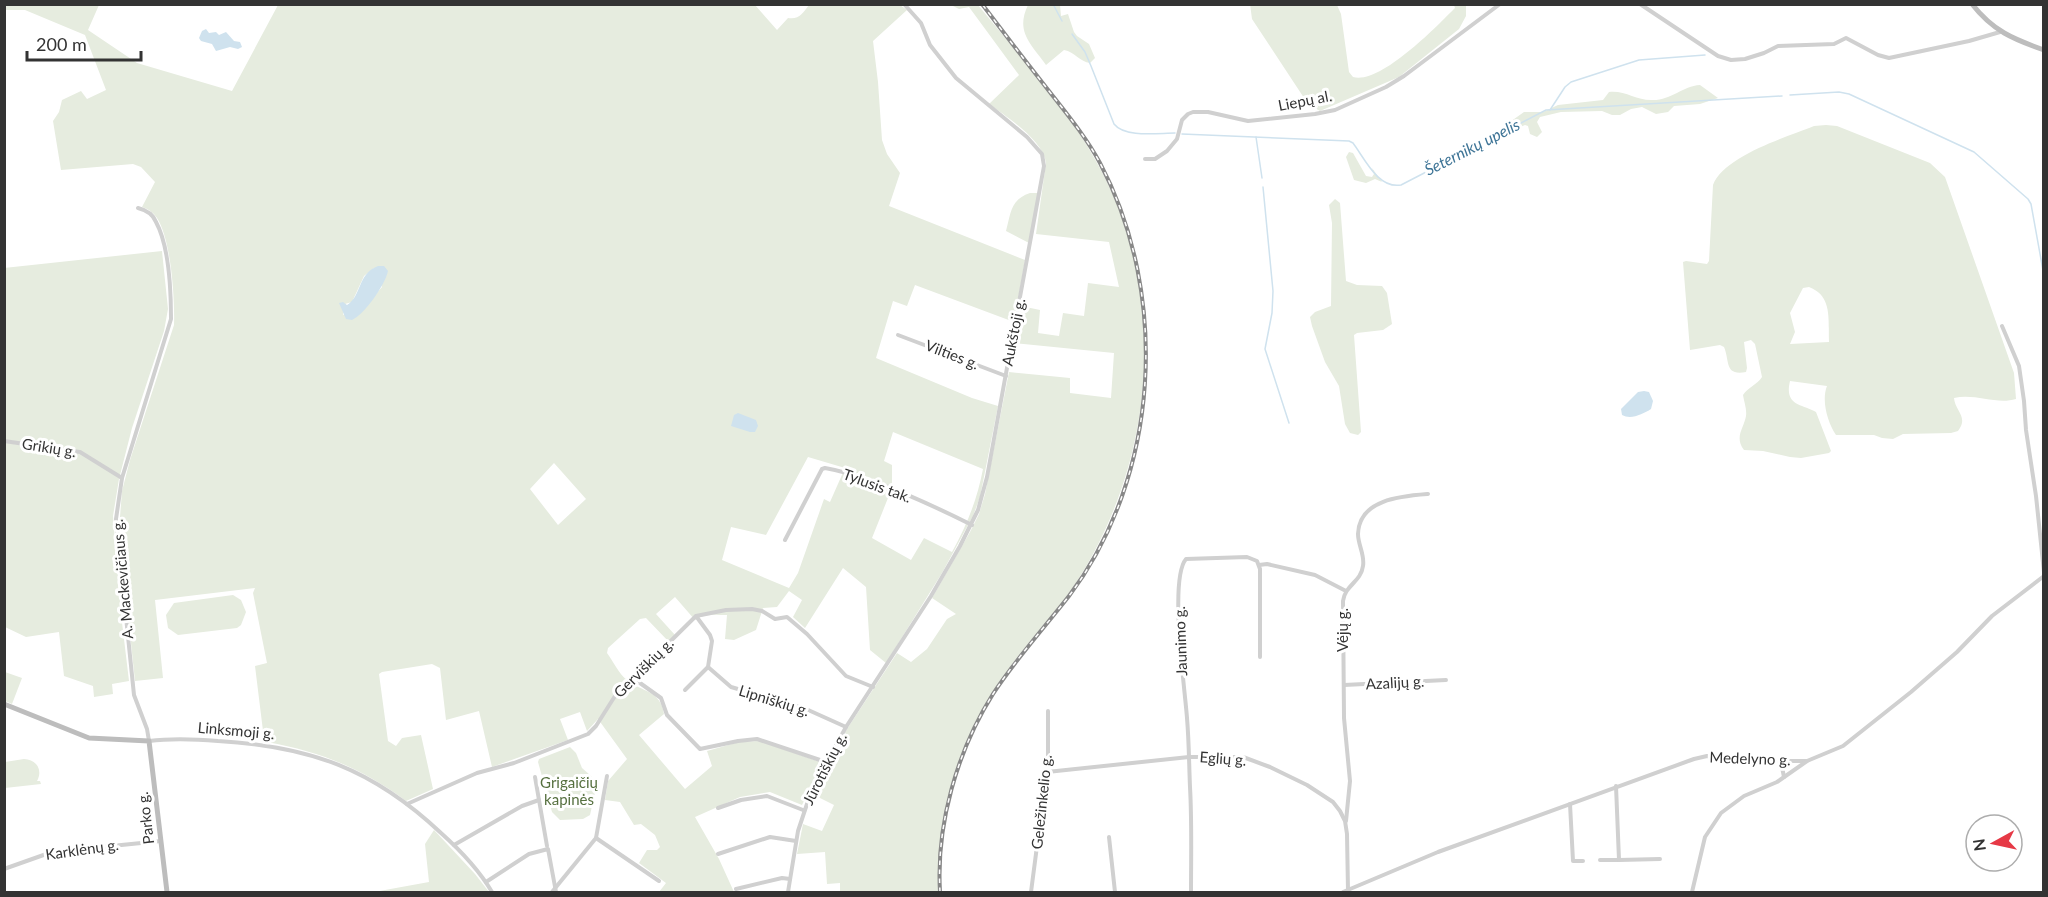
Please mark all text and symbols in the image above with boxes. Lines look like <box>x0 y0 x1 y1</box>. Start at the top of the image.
scale bar <box>27 24 141 62</box>
text: 200 m <box>36 33 87 55</box>
street label: Liepų al. <box>1276 86 1333 114</box>
water label: Šeternikų upelis <box>1421 114 1523 179</box>
street label: Aukštoji g. <box>998 296 1028 367</box>
street label: Vilties g. <box>923 336 982 373</box>
street label: Grikių g. <box>21 434 78 460</box>
street label: Tylusis tak. <box>841 464 914 506</box>
street label: A. Mackevičiaus g. <box>108 518 136 640</box>
street label: Jaunimo g. <box>1170 606 1190 676</box>
street label: Vėjų g. <box>1333 608 1351 652</box>
street label: Gerviškių g. <box>610 634 677 701</box>
street label: Azalijų g. <box>1365 671 1425 693</box>
street label: Lipniškių g. <box>737 681 812 719</box>
street label: Linksmoji g. <box>197 718 275 742</box>
street label: Jūrotiškių g. <box>798 729 850 808</box>
street label: Eglių g. <box>1199 747 1247 769</box>
street label: Medelyno g. <box>1709 748 1791 768</box>
street label: Geležinkelio g. <box>1027 754 1055 850</box>
park label: Grigaičių kapinės <box>540 773 599 808</box>
street label: Parko g. <box>133 791 157 845</box>
north arrow <box>1964 813 2024 873</box>
street label: Karklėnų g. <box>44 835 120 863</box>
text: N <box>1968 838 1989 853</box>

